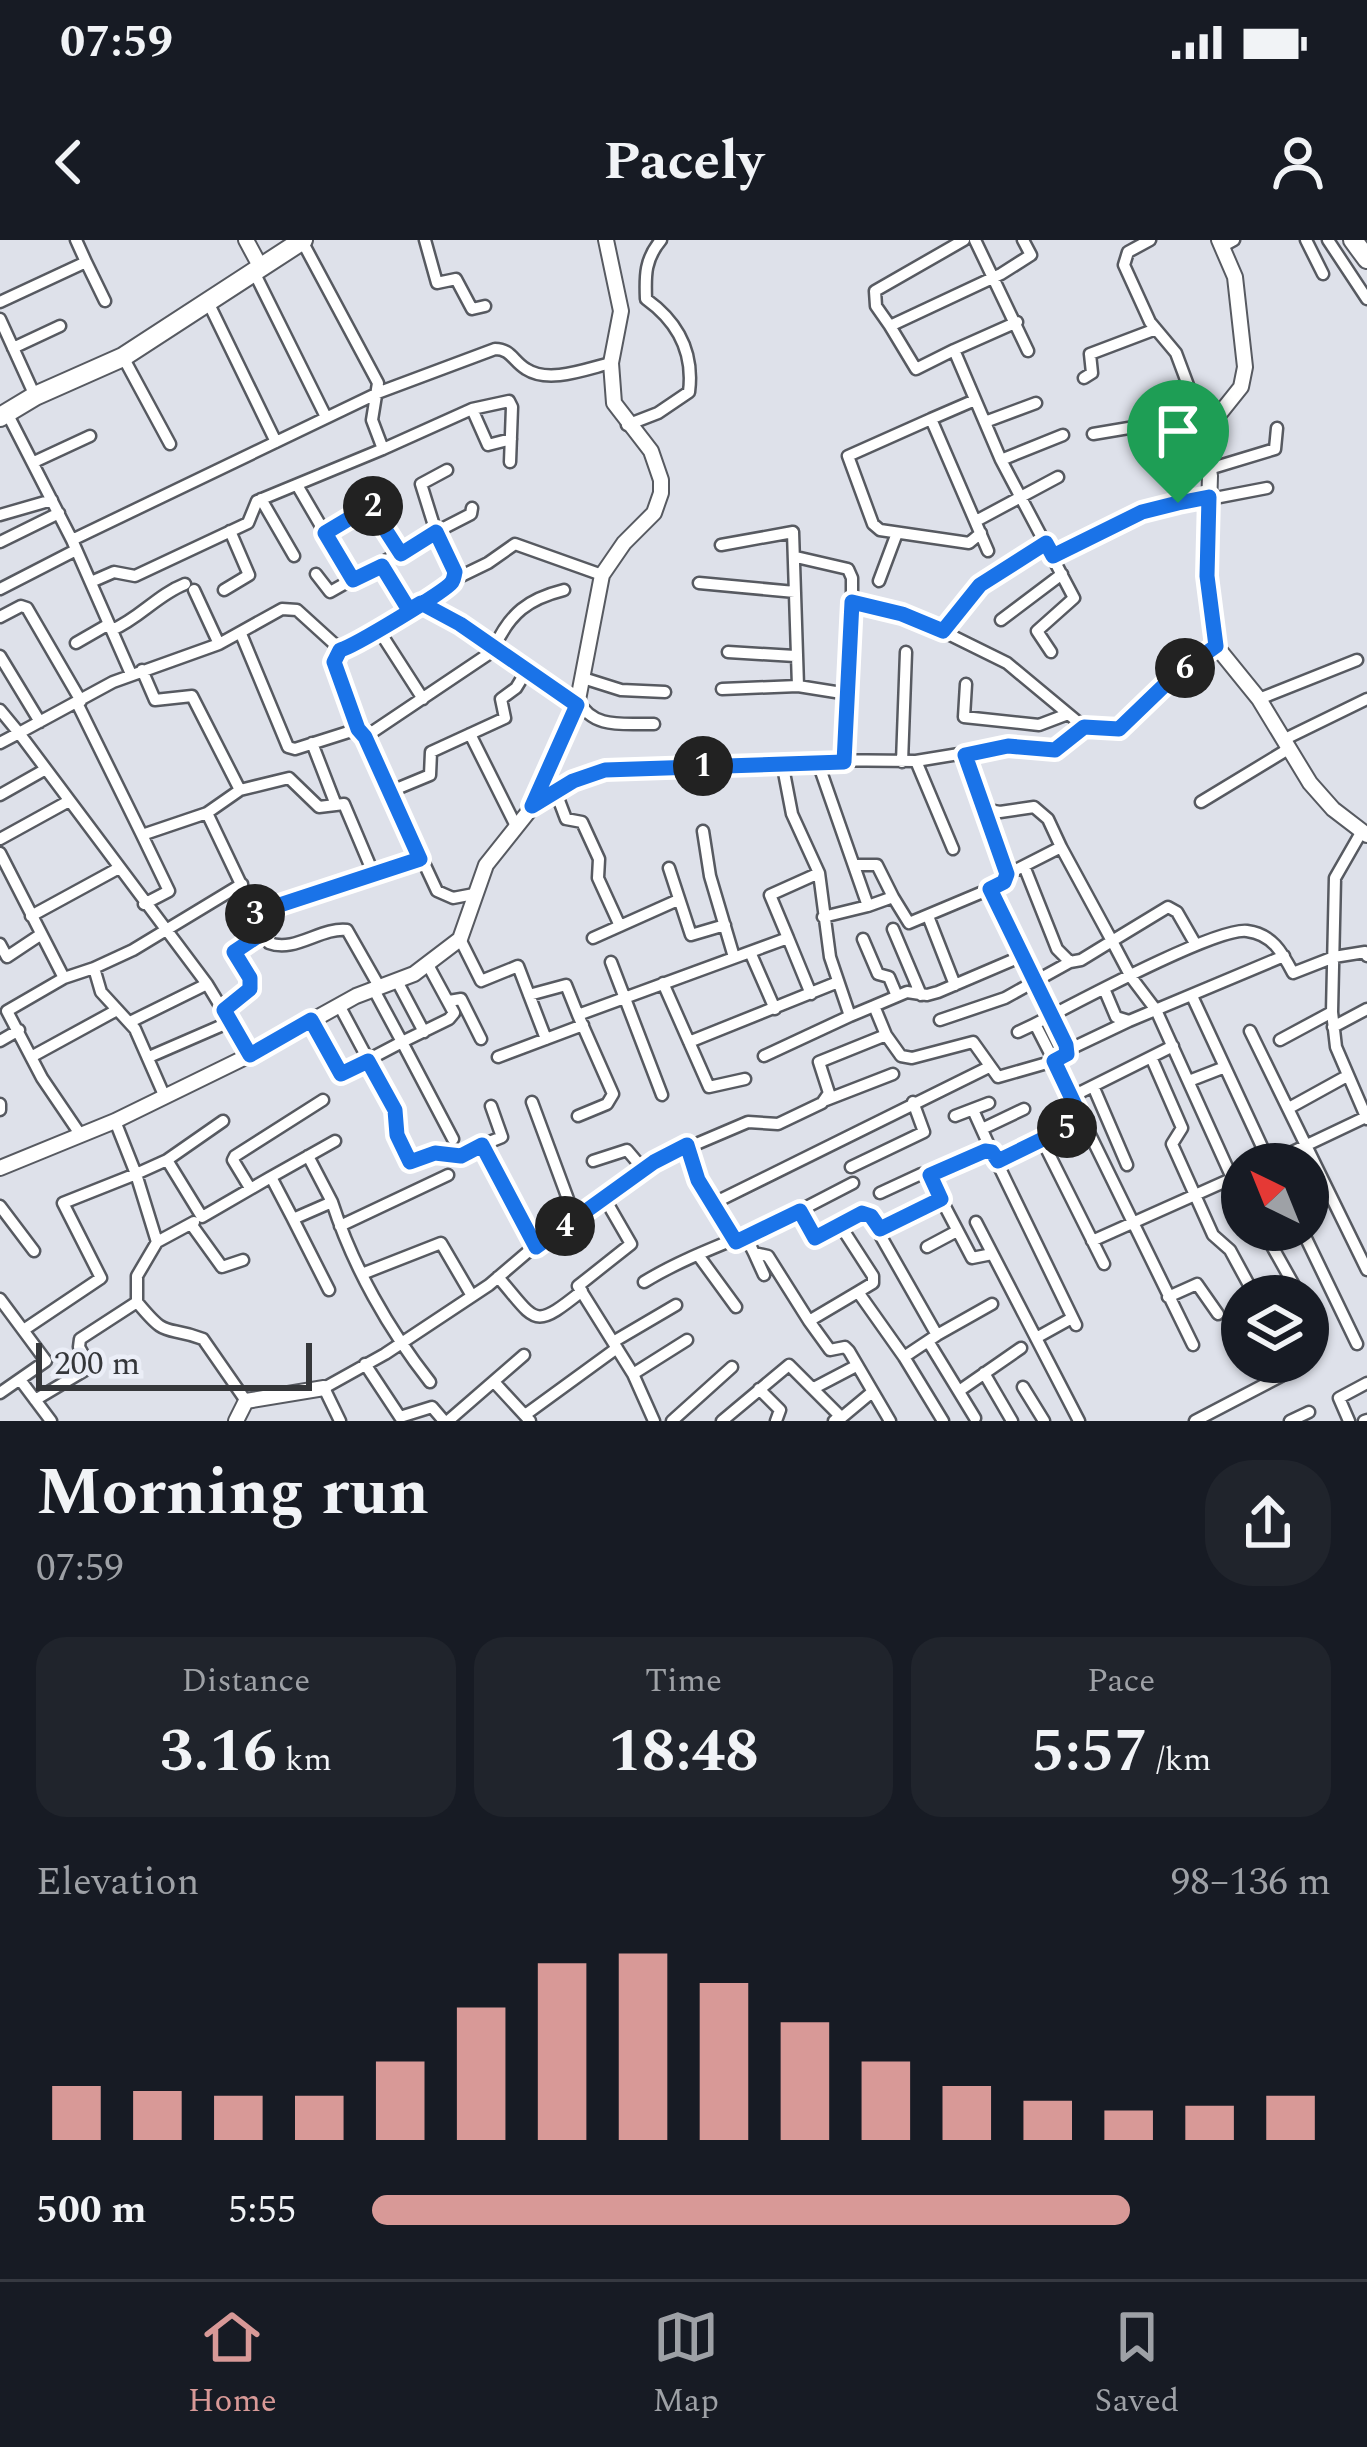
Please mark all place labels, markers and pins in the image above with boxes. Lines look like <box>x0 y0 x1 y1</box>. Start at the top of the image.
pin <box>1127 380 1229 503</box>
pin: 2 <box>343 476 403 536</box>
pin: 6 <box>1155 638 1215 698</box>
pin: 1 <box>673 736 733 796</box>
pin: 3 <box>225 884 285 944</box>
pin: 5 <box>1037 1098 1097 1158</box>
pin: 4 <box>535 1196 595 1256</box>

